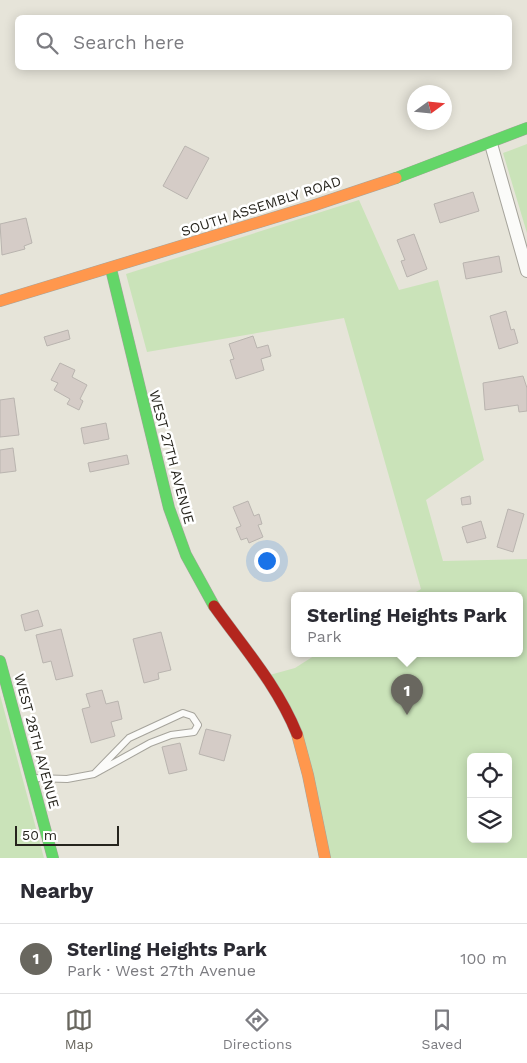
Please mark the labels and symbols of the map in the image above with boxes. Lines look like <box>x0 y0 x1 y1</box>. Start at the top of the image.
north arrow <box>407 85 452 130</box>
street label: SOUTH ASSEMBLY ROAD <box>179 173 343 239</box>
street label: WEST 27TH AVENUE <box>146 388 198 526</box>
your location <box>254 548 280 574</box>
street label: WEST 28TH AVENUE <box>11 672 63 810</box>
pin: 1 <box>391 674 423 715</box>
scale bar <box>15 823 119 846</box>

